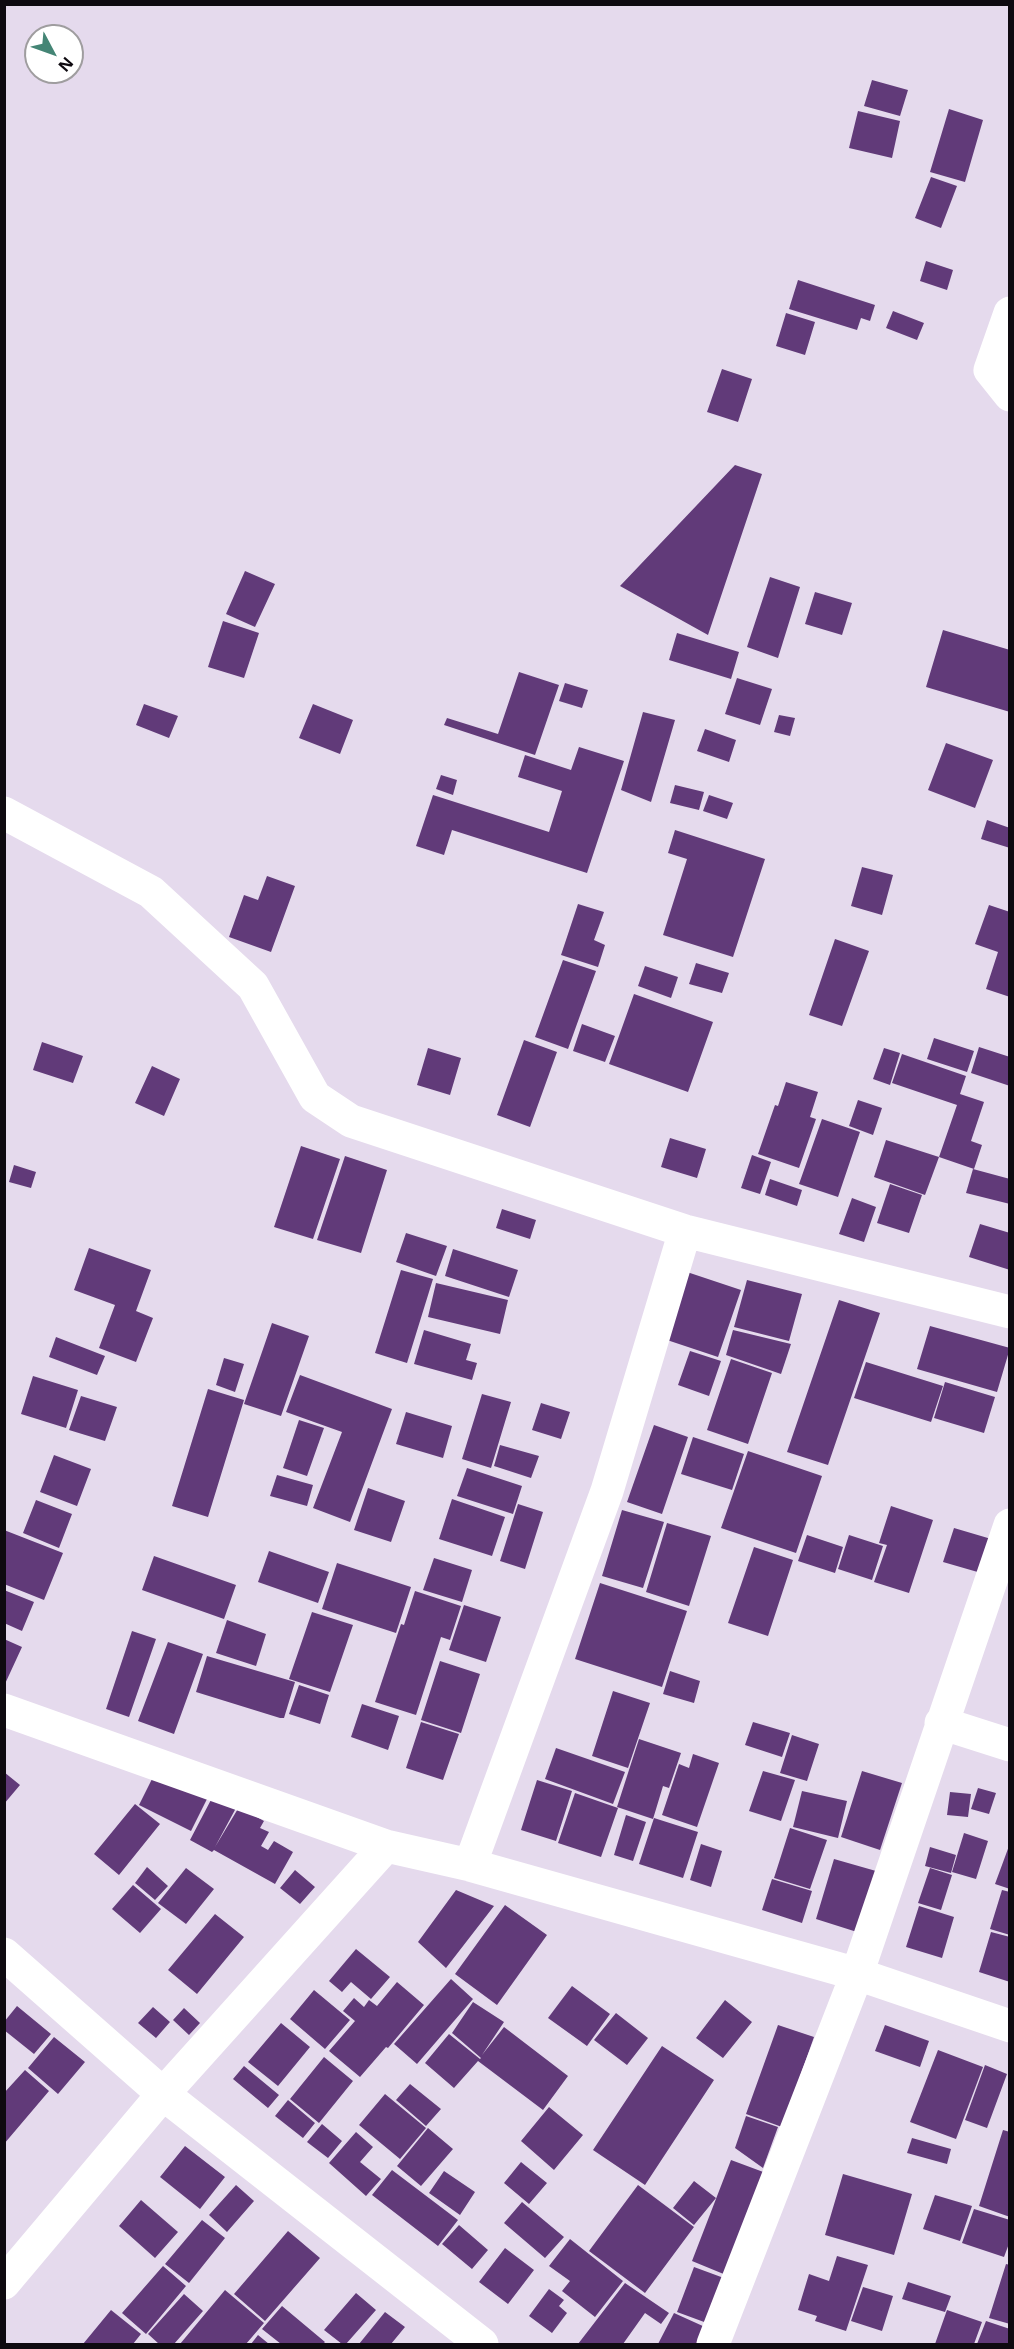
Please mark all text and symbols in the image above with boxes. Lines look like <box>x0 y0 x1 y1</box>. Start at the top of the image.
north arrow <box>24 24 84 84</box>
text: N <box>54 52 79 77</box>

